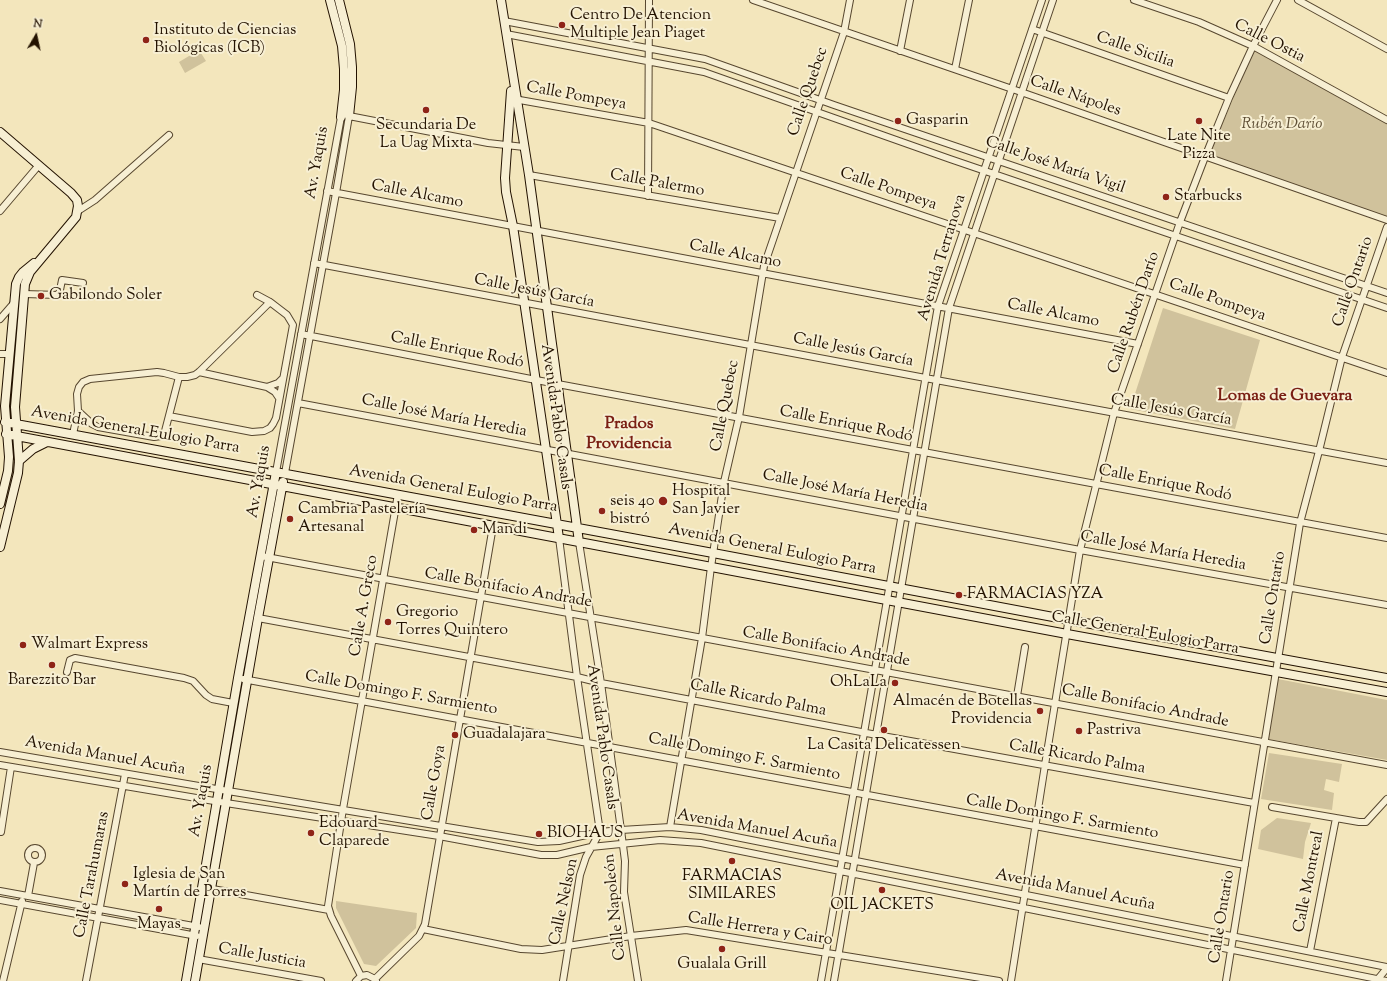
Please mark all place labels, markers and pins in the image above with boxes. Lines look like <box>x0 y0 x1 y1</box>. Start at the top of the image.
place label: Centro De Atencion Multiple Jean Piaget <box>570 6 711 44</box>
marker: Centro De Atencion Multiple Jean Piaget <box>557 20 567 30</box>
place label: Instituto de Ciencias Biológicas (ICB) <box>154 21 296 59</box>
marker: Instituto de Ciencias Biológicas (ICB) <box>141 35 151 45</box>
marker: Secundaria De La Uag Mixta <box>421 105 431 115</box>
place label: Gasparin <box>906 111 969 131</box>
place label: Secundaria De La Uag Mixta <box>376 116 476 154</box>
marker: Gasparin <box>893 116 903 126</box>
marker: Late Nite Pizza <box>1194 116 1204 126</box>
place label: Late Nite Pizza <box>1167 127 1231 165</box>
place label: Starbucks <box>1174 187 1242 207</box>
marker: Starbucks <box>1161 192 1171 202</box>
place label: Gabilondo Soler <box>49 286 162 306</box>
marker: Gabilondo Soler <box>36 291 46 301</box>
place label: Hospital San Javier <box>672 482 740 520</box>
place label: seis 40 bistró <box>610 492 654 530</box>
marker: Hospital San Javier <box>657 495 669 507</box>
place label: Cambria Pastelería Artesanal <box>298 500 426 538</box>
marker: seis 40 bistró <box>597 506 607 516</box>
marker: Cambria Pastelería Artesanal <box>285 514 295 524</box>
place label: Mandi <box>482 520 527 540</box>
marker: Mandi <box>469 525 479 535</box>
place label: FARMACIAS YZA <box>967 585 1104 605</box>
marker: FARMACIAS YZA <box>954 590 964 600</box>
place label: Gregorio Torres Quintero <box>396 603 508 641</box>
marker: Gregorio Torres Quintero <box>383 617 393 627</box>
place label: Walmart Express <box>31 635 148 655</box>
marker: Walmart Express <box>18 640 28 650</box>
marker: Barezzito Bar <box>47 660 57 670</box>
place label: Barezzito Bar <box>8 671 96 691</box>
place label: OhLaLa <box>830 673 887 693</box>
marker: OhLaLa <box>890 678 900 688</box>
place label: Almacén de Botellas Providencia <box>893 692 1032 730</box>
marker: Almacén de Botellas Providencia <box>1035 706 1045 716</box>
place label: Pastriva <box>1087 721 1141 741</box>
place label: Guadalajara <box>463 725 546 745</box>
marker: La Casita Delicatessen <box>879 725 889 735</box>
marker: Pastriva <box>1074 726 1084 736</box>
marker: Guadalajara <box>450 730 460 740</box>
place label: La Casita Delicatessen <box>807 736 961 756</box>
place label: Edouard Claparede <box>319 814 389 852</box>
place label: BIOHAUS <box>547 824 623 844</box>
marker: Edouard Claparede <box>306 828 316 838</box>
marker: BIOHAUS <box>534 829 544 839</box>
marker: FARMACIAS SIMILARES <box>727 856 737 866</box>
place label: Iglesia de San Martín de Porres <box>133 865 246 903</box>
place label: FARMACIAS SIMILARES <box>682 867 782 905</box>
marker: Iglesia de San Martín de Porres <box>120 879 130 889</box>
marker: OIL JACKETS <box>877 885 887 895</box>
place label: OIL JACKETS <box>830 896 934 916</box>
marker: Mayas <box>154 904 164 914</box>
place label: Mayas <box>137 915 181 935</box>
marker: Gualala Grill <box>717 944 727 954</box>
place label: Gualala Grill <box>677 955 767 975</box>

